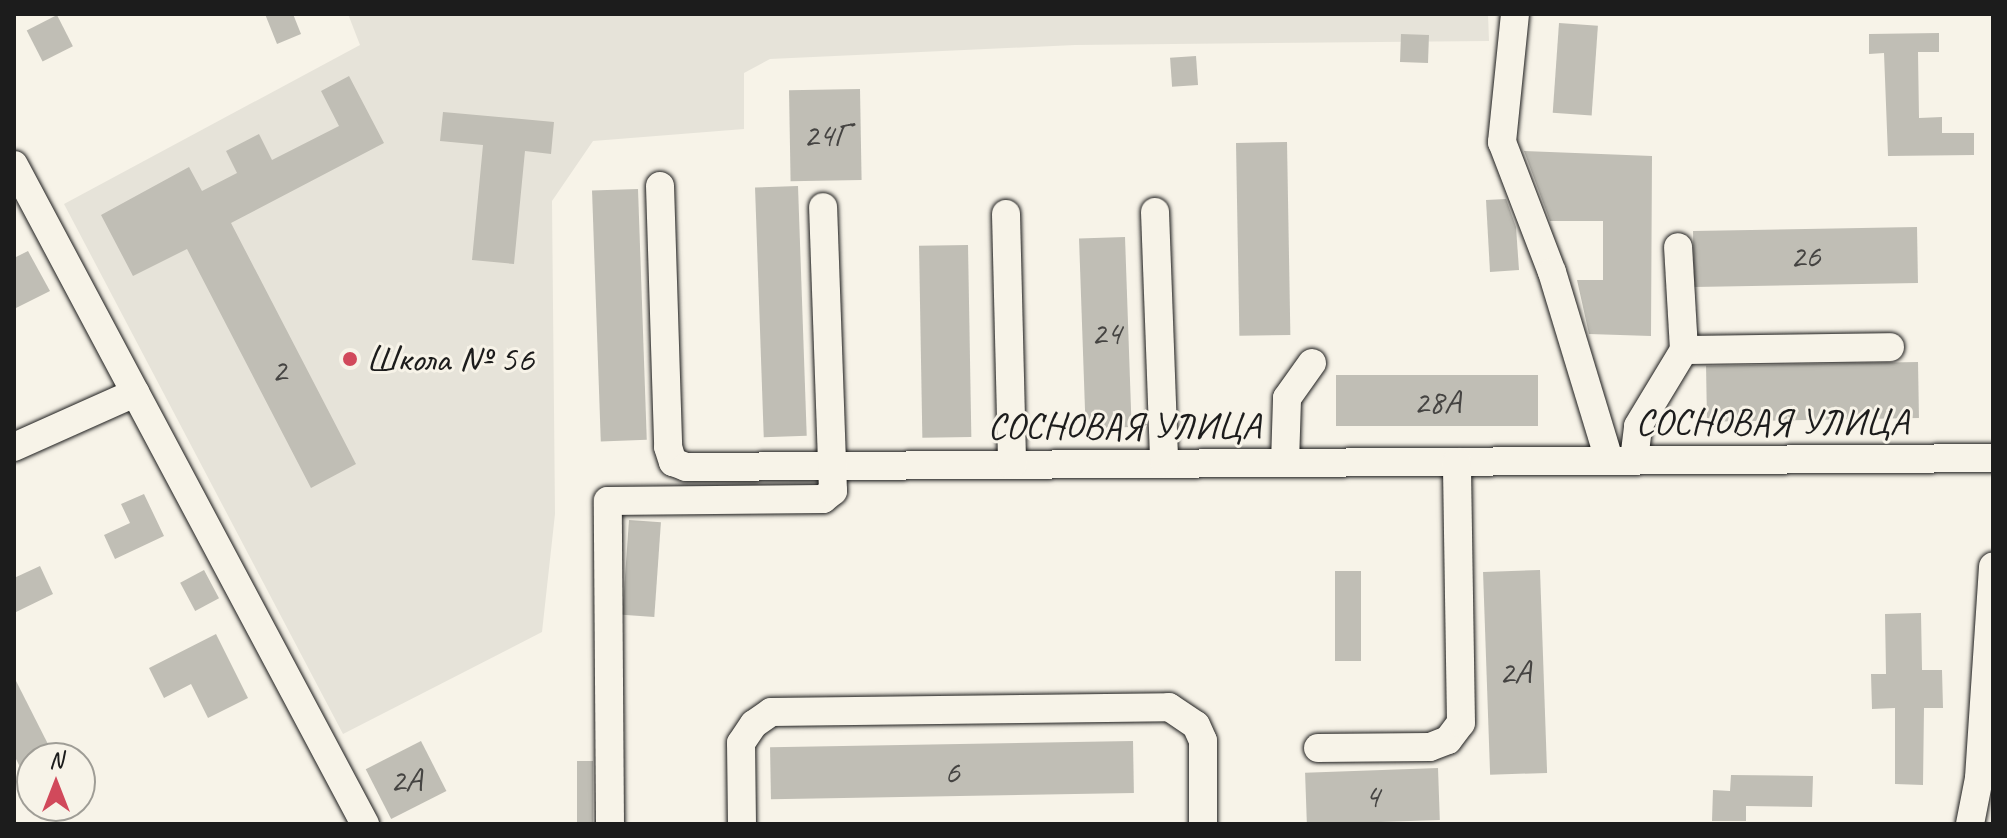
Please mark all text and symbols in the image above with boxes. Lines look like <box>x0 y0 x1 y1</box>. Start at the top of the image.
house number: 24Г <box>803 115 849 155</box>
house number: 26 <box>1790 236 1820 276</box>
house number: 24 <box>1091 313 1121 353</box>
place label: Школа № 56 <box>366 336 534 382</box>
house number: 2 <box>271 350 287 390</box>
marker: Школа № 56 <box>341 350 359 368</box>
house number: 28А <box>1413 382 1461 422</box>
street label: СОСНОВАЯ УЛИЦА <box>1635 399 1909 445</box>
street label: СОСНОВАЯ УЛИЦА <box>987 403 1261 449</box>
house number: 2А <box>1499 652 1531 692</box>
north arrow <box>16 742 96 822</box>
text: N <box>49 746 63 774</box>
house number: 6 <box>944 752 960 792</box>
house number: 2А <box>390 760 422 800</box>
house number: 4 <box>1364 776 1380 816</box>

